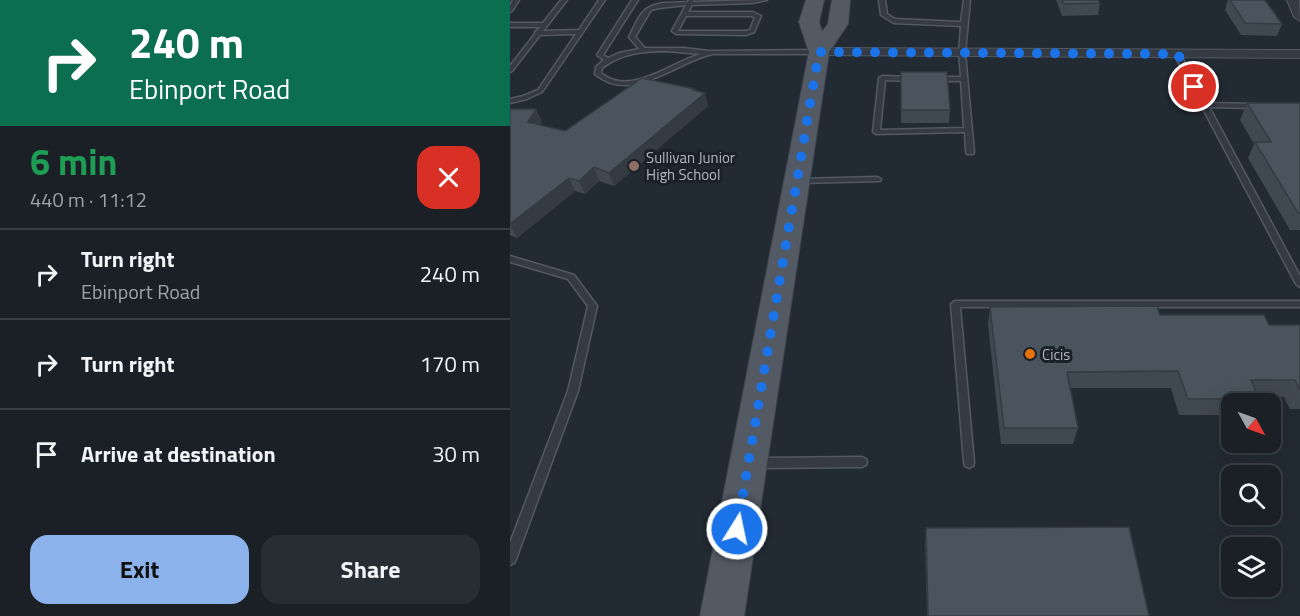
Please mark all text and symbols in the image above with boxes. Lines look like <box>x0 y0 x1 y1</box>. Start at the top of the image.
text: 240 m <box>129 10 244 74</box>
icon: right <box>30 24 108 102</box>
pin <box>1168 61 1219 112</box>
text: Ebinport Road <box>129 68 290 109</box>
icon: arrive <box>1177 70 1210 103</box>
text: 6 min <box>30 134 117 189</box>
button: close <box>417 146 480 209</box>
place label: Sullivan Junior High School <box>646 146 735 186</box>
marker: Sullivan Junior High School <box>627 159 641 173</box>
text: 440 m · 11:12 <box>30 184 147 215</box>
text: Turn right <box>81 242 175 276</box>
text: 240 m <box>420 257 480 291</box>
icon: right <box>30 258 63 291</box>
text: Ebinport Road <box>81 276 200 307</box>
place label: Cicis <box>1042 343 1070 366</box>
text: Turn right <box>81 347 175 381</box>
text: 170 m <box>420 347 480 381</box>
marker: Cicis <box>1023 347 1037 361</box>
icon: right <box>30 348 63 381</box>
north arrow <box>1221 393 1281 453</box>
map controls <box>1221 393 1281 597</box>
text: Arrive at destination <box>81 437 276 471</box>
text: 30 m <box>432 437 480 471</box>
icon: arrive <box>30 438 63 471</box>
button: search <box>1221 465 1281 525</box>
position arrow <box>705 497 769 561</box>
button: Exit <box>30 535 249 604</box>
button: Share <box>261 535 480 604</box>
button: layers <box>1221 537 1281 597</box>

